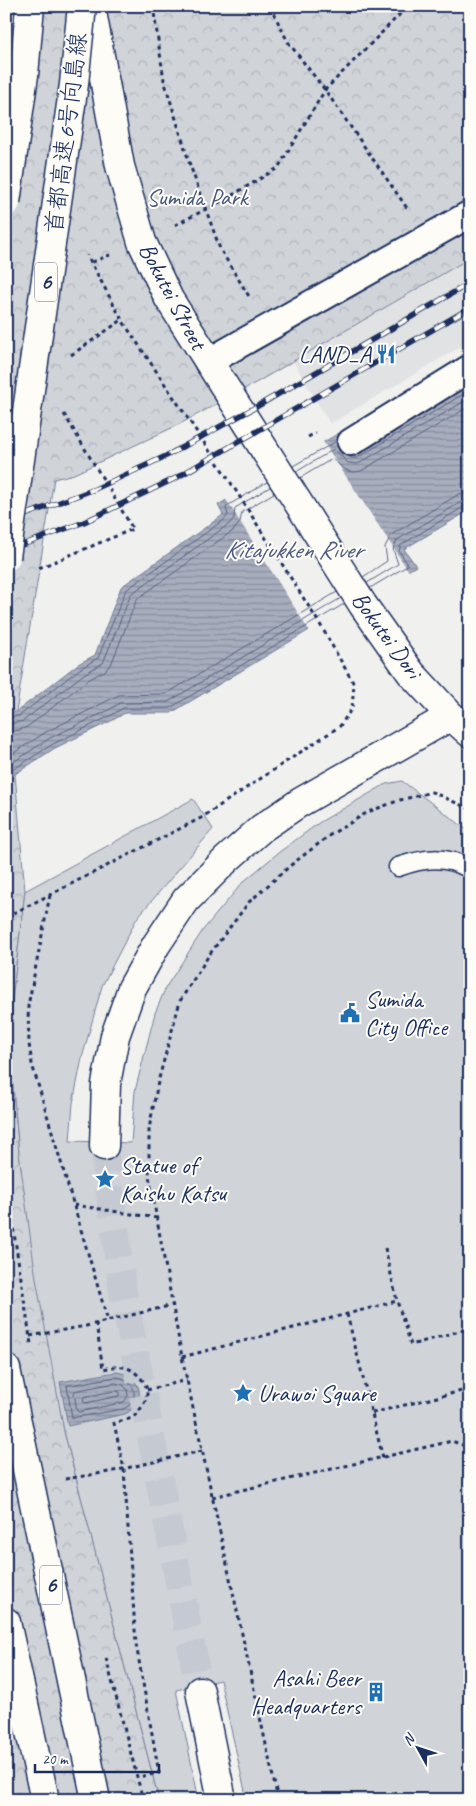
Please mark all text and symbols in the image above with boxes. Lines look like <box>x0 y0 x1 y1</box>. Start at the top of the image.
street label: 首都高速6号向島線 <box>39 31 93 235</box>
park label: Sumida Park <box>146 182 250 212</box>
street label: Bokutei Street <box>132 238 215 356</box>
road number: 6 <box>35 262 57 302</box>
place label: LAND_A <box>299 339 372 369</box>
restaurant icon: LAND_A <box>375 343 397 365</box>
water label: Kitajukken River <box>224 534 367 566</box>
street label: Bokutei Dori <box>345 586 431 687</box>
place label: Sumida City Office <box>365 984 449 1042</box>
public building icon: Sumida City Office <box>339 1002 361 1024</box>
place label: Statue of Kaishu Katsu <box>120 1150 228 1208</box>
place icon: Statue of Kaishu Katsu <box>94 1168 116 1190</box>
place label: Urawoi Square <box>258 1378 378 1408</box>
place icon: Urawoi Square <box>232 1382 254 1404</box>
road number: 6 <box>40 1566 62 1604</box>
place label: Asahi Beer Headquarters <box>251 1663 363 1721</box>
building icon: Asahi Beer Headquarters <box>365 1681 387 1703</box>
north arrow <box>394 1724 444 1774</box>
text: N <box>399 1729 419 1749</box>
scale bar <box>35 1741 159 1773</box>
text: 20 m <box>42 1750 69 1769</box>

